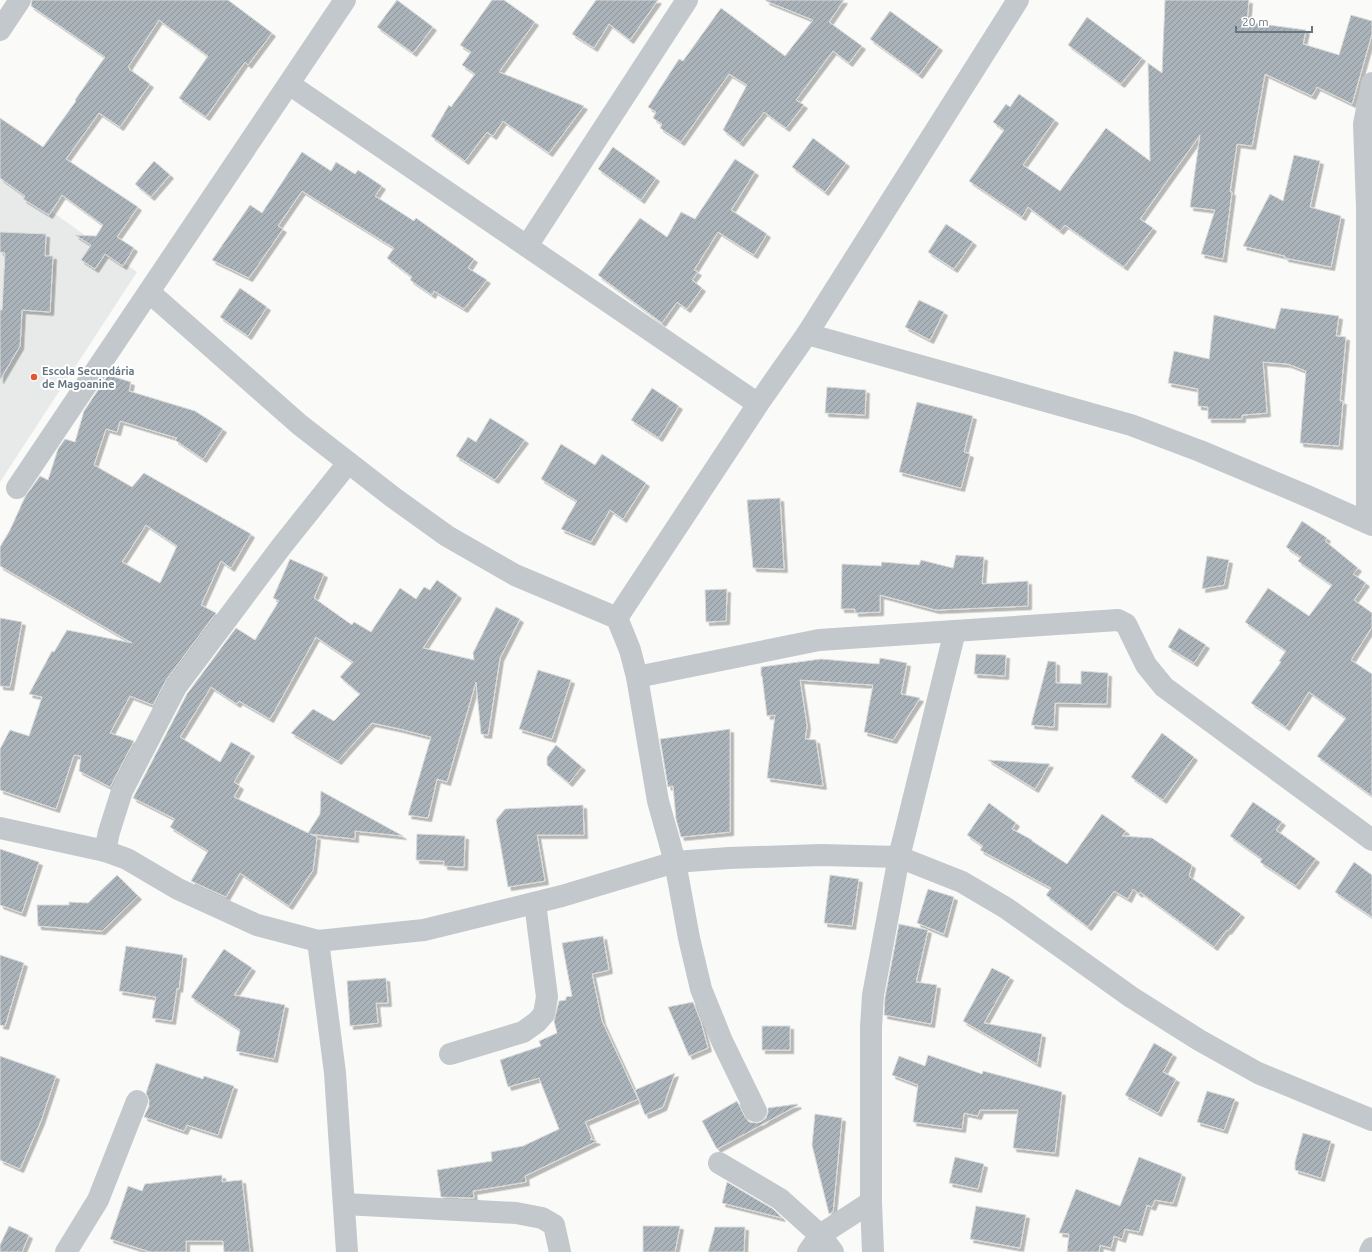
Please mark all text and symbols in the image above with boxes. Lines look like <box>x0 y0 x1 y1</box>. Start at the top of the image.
scale bar <box>1236 8 1312 34</box>
text: 20 m <box>1242 15 1269 28</box>
place label: Escola Secundária de Magoanine <box>42 365 135 390</box>
marker: Escola Secundária de Magoanine <box>29 372 39 382</box>

